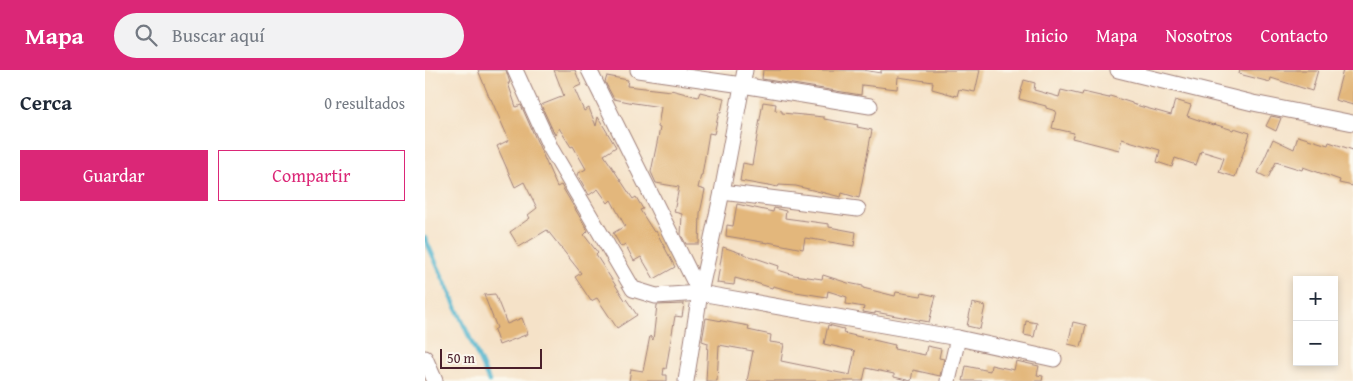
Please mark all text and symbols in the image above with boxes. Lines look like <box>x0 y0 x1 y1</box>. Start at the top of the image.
search box <box>114 13 464 58</box>
text: Mapa <box>25 18 84 53</box>
icon: search <box>132 21 160 49</box>
text: Buscar aquí <box>172 21 265 49</box>
text: Inicio <box>1025 22 1068 49</box>
text: Mapa <box>1096 22 1137 49</box>
text: Nosotros <box>1165 22 1233 49</box>
text: Contacto <box>1261 22 1328 49</box>
text: Cerca <box>20 87 72 118</box>
text: 0 resultados <box>324 91 405 115</box>
button: Guardar <box>20 150 208 201</box>
button: Compartir <box>218 150 405 201</box>
map controls <box>1293 276 1338 366</box>
button: + <box>1293 276 1338 321</box>
button: − <box>1293 321 1338 366</box>
scale bar <box>440 346 543 369</box>
text: 50 m <box>447 348 475 368</box>

